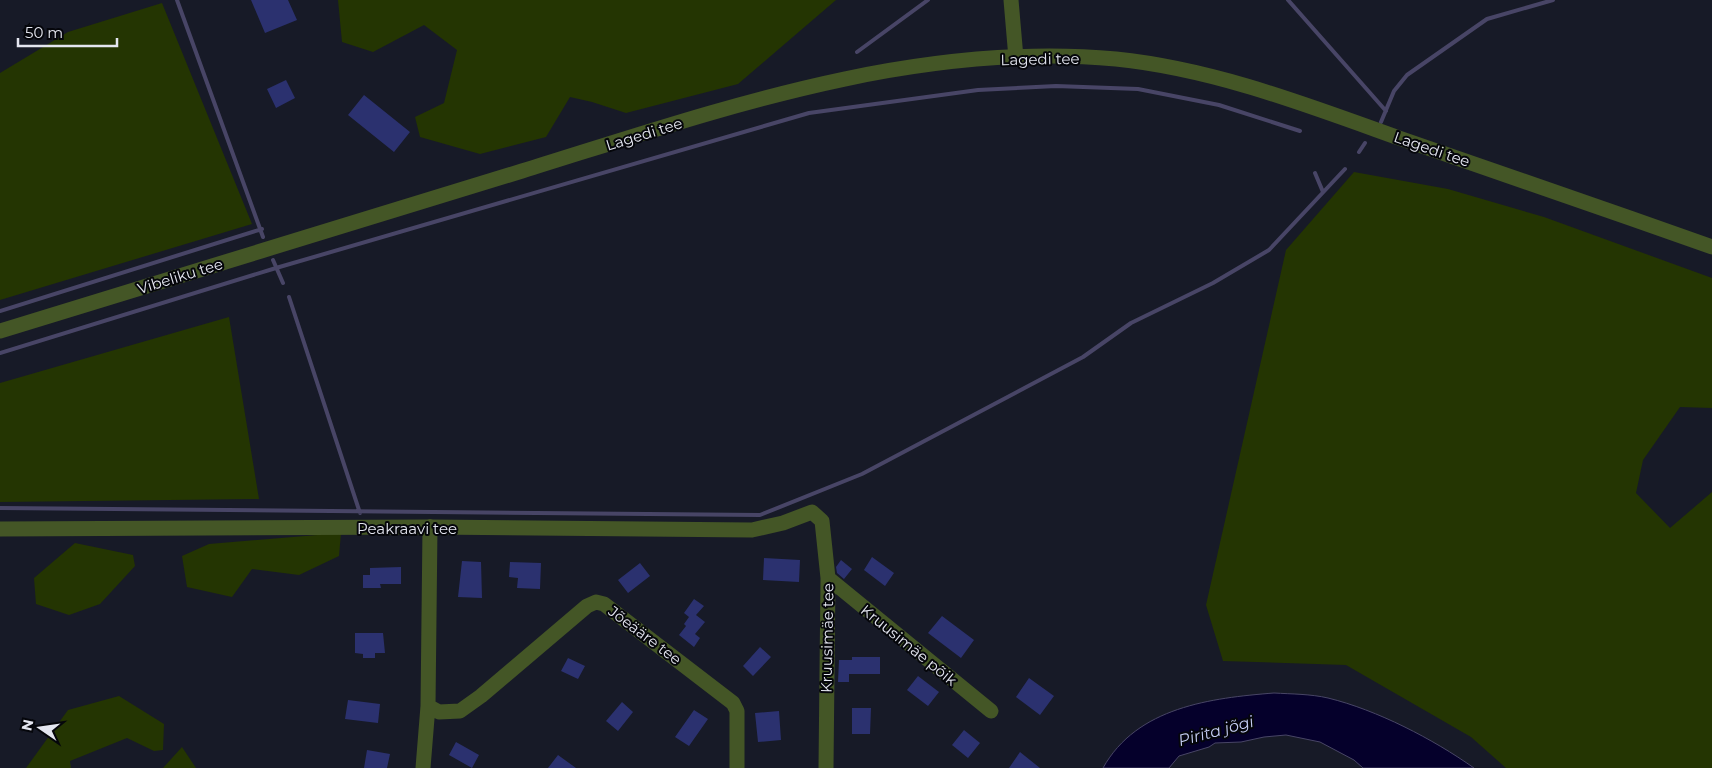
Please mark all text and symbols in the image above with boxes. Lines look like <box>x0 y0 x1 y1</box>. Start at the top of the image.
scale bar <box>18 15 116 47</box>
text: 50 m <box>25 23 63 42</box>
street label: Lagedi tee <box>1000 49 1080 69</box>
street label: Lagedi tee <box>603 113 685 155</box>
street label: Lagedi tee <box>1392 127 1472 171</box>
street label: Vibeliku tee <box>135 254 225 298</box>
street label: Peakraavi tee <box>357 519 457 538</box>
street label: Kruusimäe tee <box>817 583 837 693</box>
street label: Kruusimäe põik <box>857 600 961 690</box>
street label: Jõeääre tee <box>604 601 685 669</box>
north arrow <box>15 703 65 753</box>
water label: Pirita jõgi <box>1176 712 1256 750</box>
text: N <box>17 718 37 733</box>

